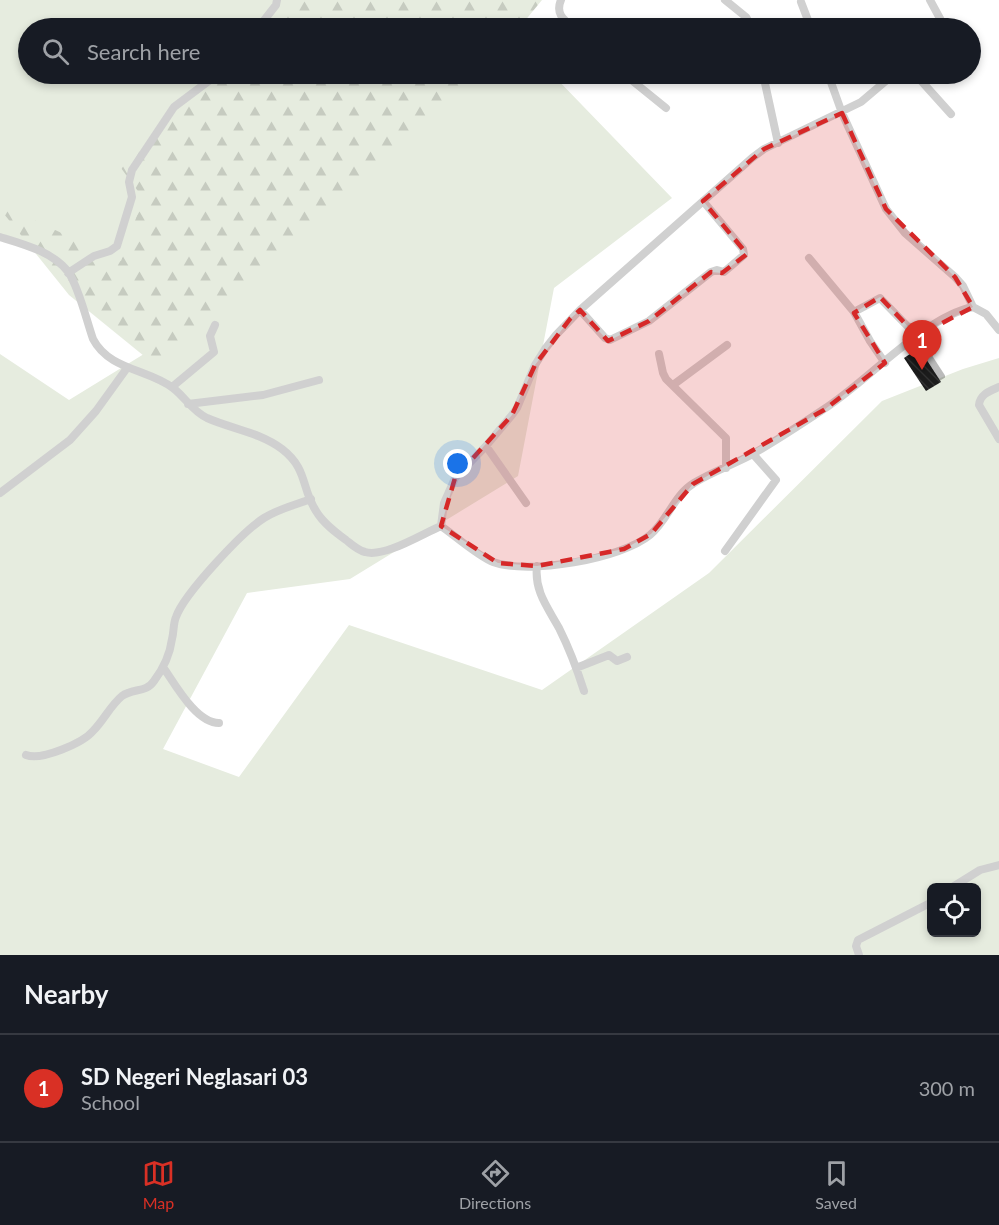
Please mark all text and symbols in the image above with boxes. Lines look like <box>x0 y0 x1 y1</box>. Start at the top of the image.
search box <box>18 18 981 84</box>
icon: search <box>39 35 72 68</box>
text: Search here <box>87 38 200 65</box>
pin: 1 <box>902 320 942 370</box>
your location <box>443 449 472 478</box>
map controls <box>927 883 981 937</box>
button: locate <box>927 883 981 937</box>
text: Nearby <box>24 978 109 1010</box>
text: SD Negeri Neglasari 03 <box>81 1063 308 1090</box>
text: 1 <box>38 1076 49 1100</box>
text: 300 m <box>919 1076 975 1100</box>
text: School <box>81 1090 140 1114</box>
tab: Map <box>142 1157 175 1212</box>
tab: Directions <box>459 1157 531 1212</box>
tab: Saved <box>815 1157 857 1212</box>

